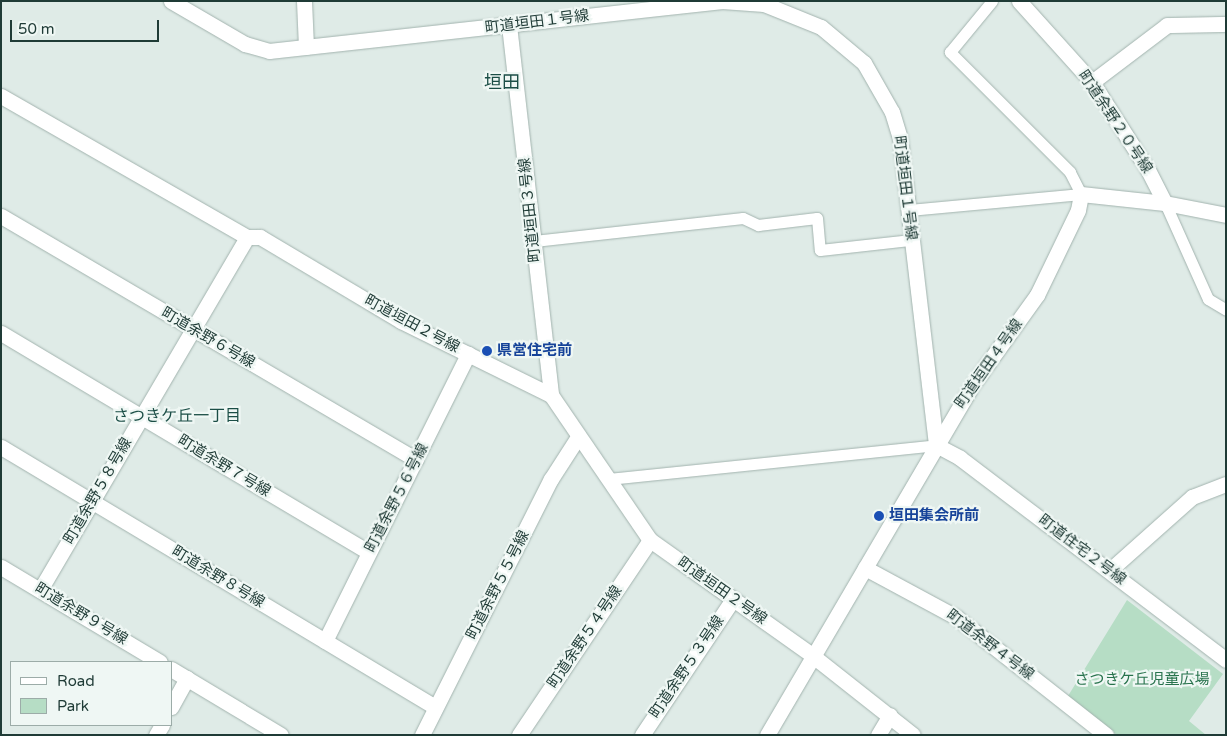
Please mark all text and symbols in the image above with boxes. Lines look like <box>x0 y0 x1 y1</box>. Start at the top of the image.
street label: 町道垣田１号線 <box>484 7 590 37</box>
scale bar <box>12 10 161 42</box>
text: 50 m <box>18 20 55 38</box>
street label: 町道余野２０号線 <box>1074 67 1156 177</box>
district label: 垣田 <box>484 71 520 93</box>
street label: 町道垣田１号線 <box>890 135 920 241</box>
street label: 町道垣田３号線 <box>516 157 544 263</box>
street label: 町道垣田２号線 <box>361 291 463 357</box>
street label: 町道余野６号線 <box>158 304 258 372</box>
street label: 町道垣田４号線 <box>952 316 1026 412</box>
place label: 県営住宅前 <box>497 342 572 360</box>
marker: 県営住宅前 <box>481 345 493 357</box>
district label: さつきケ丘一丁目 <box>113 406 241 426</box>
street label: 町道余野７号線 <box>174 431 274 501</box>
street label: 町道余野５８号線 <box>60 435 136 547</box>
street label: 町道余野５６号線 <box>362 440 432 556</box>
place label: 垣田集会所前 <box>889 507 979 525</box>
marker: 垣田集会所前 <box>873 510 885 522</box>
street label: 町道住宅２号線 <box>1035 511 1129 589</box>
street label: 町道余野５５号線 <box>463 527 533 643</box>
street label: 町道余野８号線 <box>168 542 268 612</box>
street label: 町道垣田２号線 <box>674 554 770 628</box>
street label: 町道余野９号線 <box>31 579 131 649</box>
street label: 町道余野５４号線 <box>544 582 626 692</box>
street label: 町道余野４号線 <box>943 606 1037 684</box>
street label: 町道余野５３号線 <box>646 612 728 722</box>
legend <box>10 661 172 726</box>
park label: さつきケ丘児童広場 <box>1075 671 1209 689</box>
text: Road <box>57 672 95 690</box>
text: Park <box>57 697 89 715</box>

